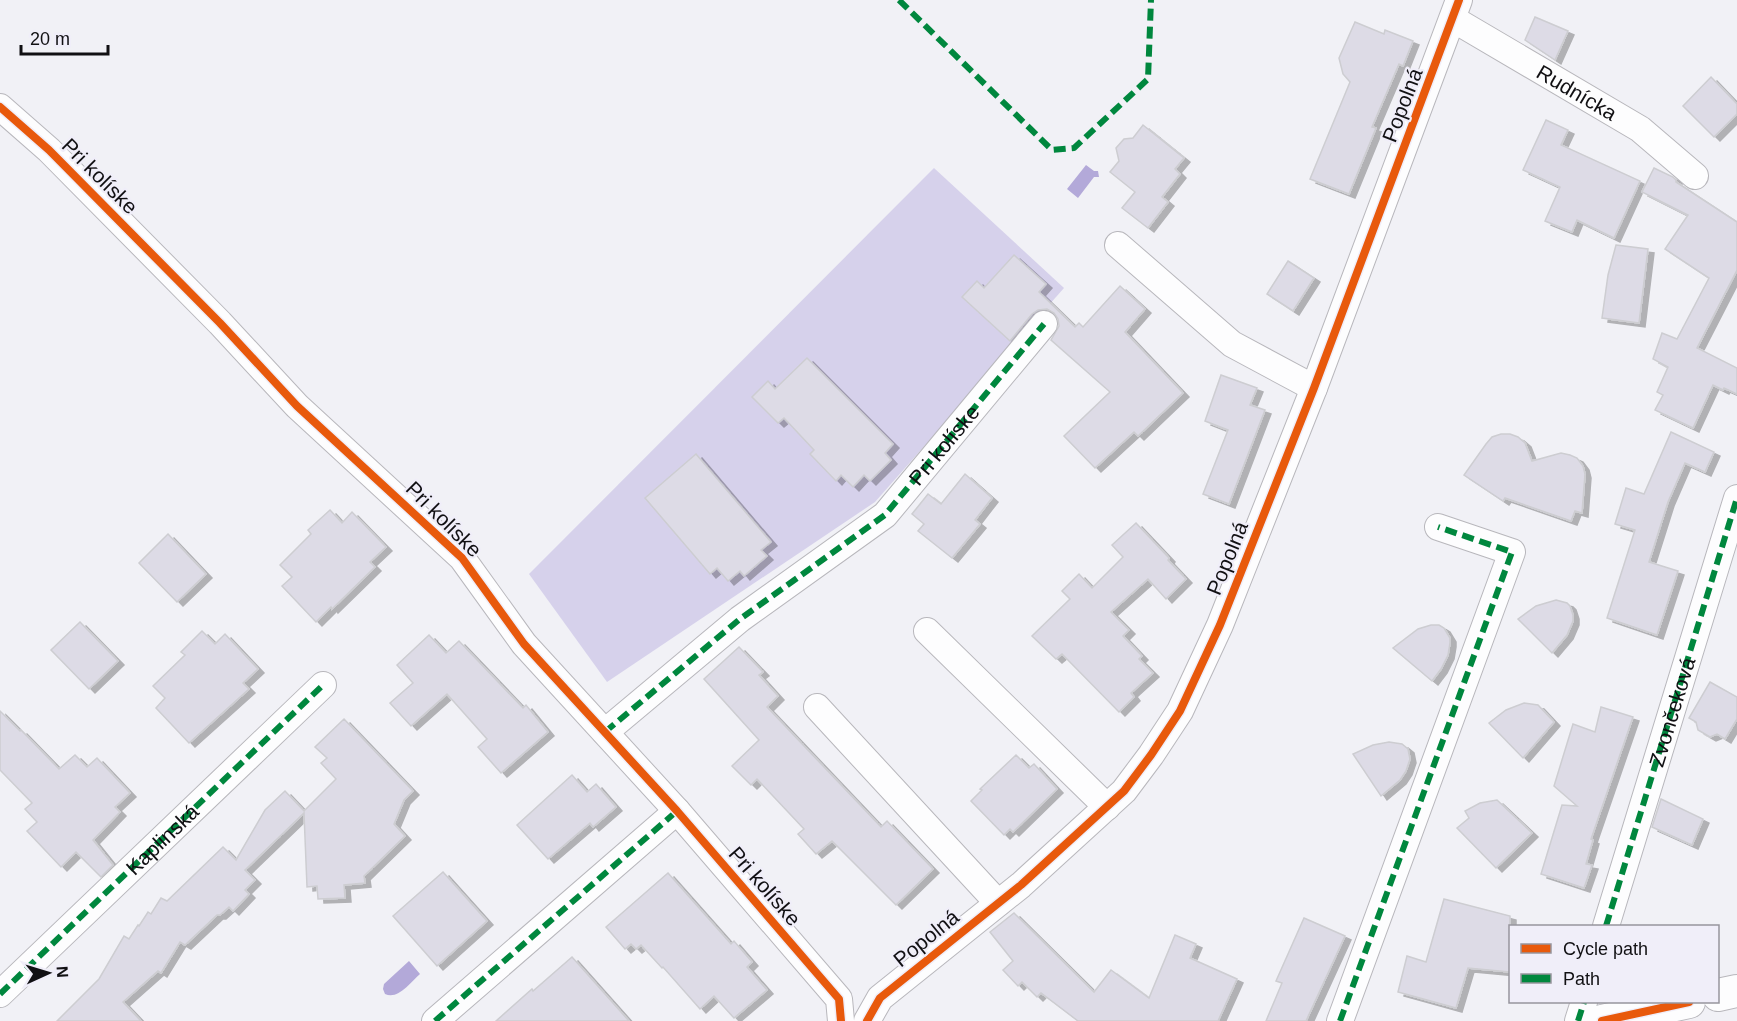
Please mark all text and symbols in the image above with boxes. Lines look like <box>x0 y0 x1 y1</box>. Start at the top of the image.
scale bar <box>21 18 108 56</box>
text: 20 m <box>30 29 70 49</box>
street label: Rudnícka <box>1533 60 1621 125</box>
street label: Popolná <box>1377 65 1427 145</box>
street label: Pri kolíske <box>58 134 142 218</box>
street label: Pri kolíske <box>904 400 983 489</box>
street label: Pri kolíske <box>402 477 486 561</box>
street label: Popolná <box>1202 518 1252 598</box>
street label: Zvončeková <box>1644 654 1699 769</box>
street label: Kaplinská <box>121 799 203 879</box>
street label: Pri kolíske <box>725 842 805 930</box>
street label: Popolná <box>889 905 963 971</box>
legend <box>1509 925 1719 1003</box>
text: Cycle path <box>1563 939 1648 959</box>
north arrow <box>18 943 78 1003</box>
text: N <box>54 966 71 978</box>
text: Path <box>1563 969 1600 989</box>

